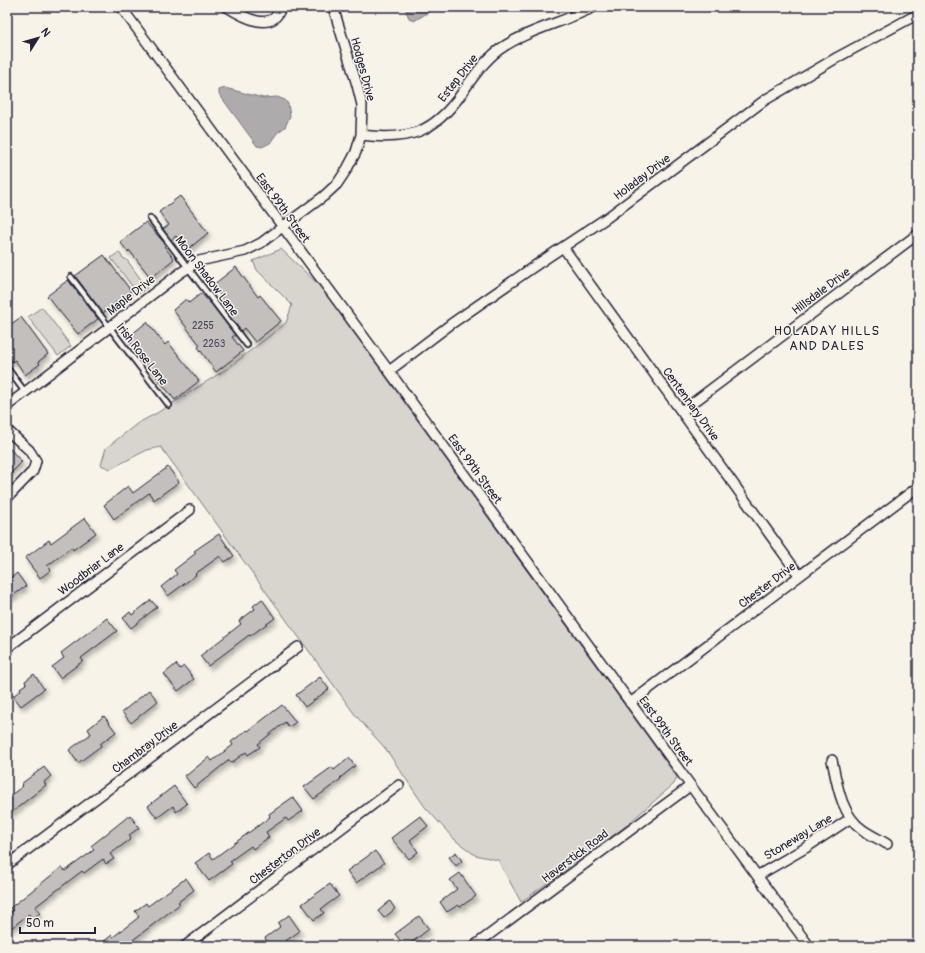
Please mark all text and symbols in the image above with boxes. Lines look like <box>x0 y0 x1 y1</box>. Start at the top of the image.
north arrow <box>18 18 58 58</box>
text: N <box>38 25 53 40</box>
street label: Hodges Drive <box>347 36 378 103</box>
street label: Estep Drive <box>435 51 482 105</box>
street label: Holaday Drive <box>611 151 674 204</box>
street label: East 99th Street <box>252 170 313 246</box>
street label: Moon Shadow Lane <box>172 233 242 319</box>
street label: Hillsdale Drive <box>789 265 854 318</box>
street label: Maple Drive <box>104 272 158 319</box>
street label: Irish Rose Lane <box>112 320 171 389</box>
house number: 2255 <box>192 320 214 332</box>
district label: HOLADAY HILLS AND DALES <box>774 323 880 354</box>
house number: 2263 <box>203 338 226 350</box>
street label: Centennary Drive <box>659 365 722 444</box>
street label: East 99th Street <box>444 431 505 507</box>
street label: Woodbriar Lane <box>55 540 127 599</box>
street label: Chester Drive <box>736 559 799 612</box>
street label: East 99th Street <box>635 693 696 769</box>
street label: Chambray Drive <box>109 718 181 777</box>
street label: Stoneway Lane <box>761 811 835 864</box>
street label: Chesterton Drive <box>247 825 324 888</box>
street label: Haverstick Road <box>539 826 612 886</box>
scale bar <box>20 909 95 935</box>
text: 50 m <box>26 916 54 931</box>

